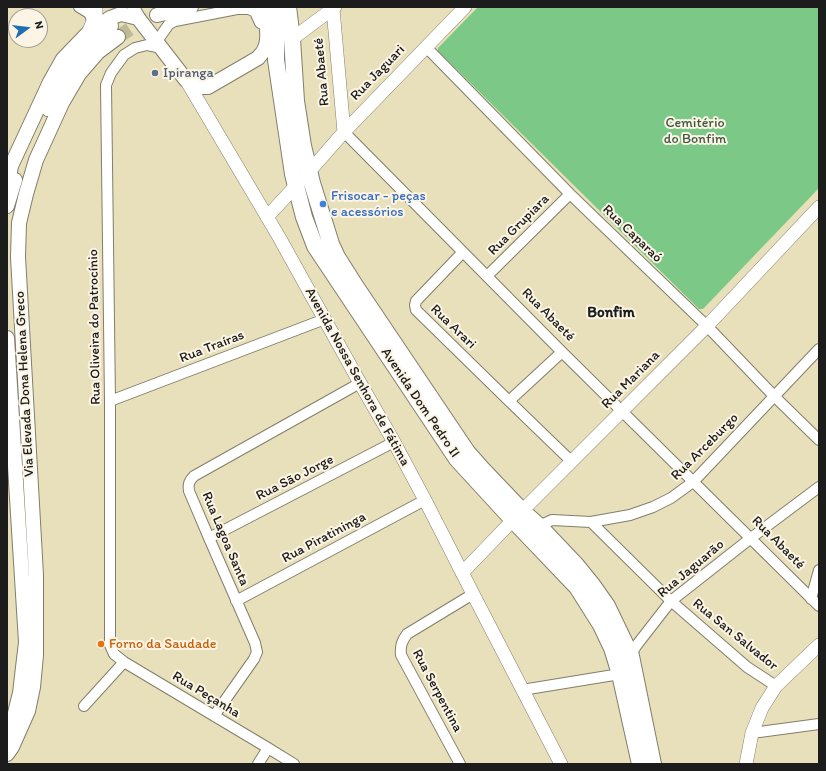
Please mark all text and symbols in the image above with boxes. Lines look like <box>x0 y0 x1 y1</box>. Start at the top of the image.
north arrow <box>8 8 48 48</box>
text: N <box>32 20 46 30</box>
street label: Rua Abaeté <box>311 37 333 107</box>
street label: Rua Jaguari <box>347 42 409 104</box>
place label: Ipiranga <box>163 65 214 81</box>
marker: Ipiranga <box>150 68 160 78</box>
park label: Cemitério do Bonfim <box>664 115 726 148</box>
place label: Frisocar - peças e acessórios <box>331 188 426 220</box>
street label: Rua Grupiara <box>485 191 553 259</box>
marker: Frisocar - peças e acessórios <box>318 199 328 209</box>
street label: Rua Caparaó <box>599 201 665 267</box>
street label: Rua Oliveira do Patrocínio <box>85 249 105 405</box>
street label: Avenida Nossa Senhora de Fátima <box>301 285 413 469</box>
street label: Rua Abaeté <box>518 285 578 345</box>
street label: Via Elevada Dona Helena Greco <box>12 291 38 477</box>
street label: Rua Arari <box>427 301 479 353</box>
district label: Bonfim <box>587 304 635 322</box>
street label: Rua Traíras <box>177 327 247 367</box>
street label: Avenida Dom Pedro II <box>377 345 463 461</box>
street label: Rua Mariana <box>598 347 664 413</box>
street label: Rua Arceburgo <box>668 410 742 484</box>
street label: Rua São Jorge <box>253 451 337 505</box>
street label: Rua Lagoa Santa <box>198 489 252 589</box>
street label: Rua Piratininga <box>279 509 369 567</box>
street label: Rua Abaeté <box>748 513 808 573</box>
street label: Rua Jaguarão <box>654 536 728 602</box>
street label: Rua San Salvador <box>689 595 781 675</box>
place label: Forno da Saudade <box>109 636 216 652</box>
marker: Forno da Saudade <box>96 639 106 649</box>
street label: Rua Serpentina <box>408 647 466 735</box>
street label: Rua Peçanha <box>169 668 243 722</box>

